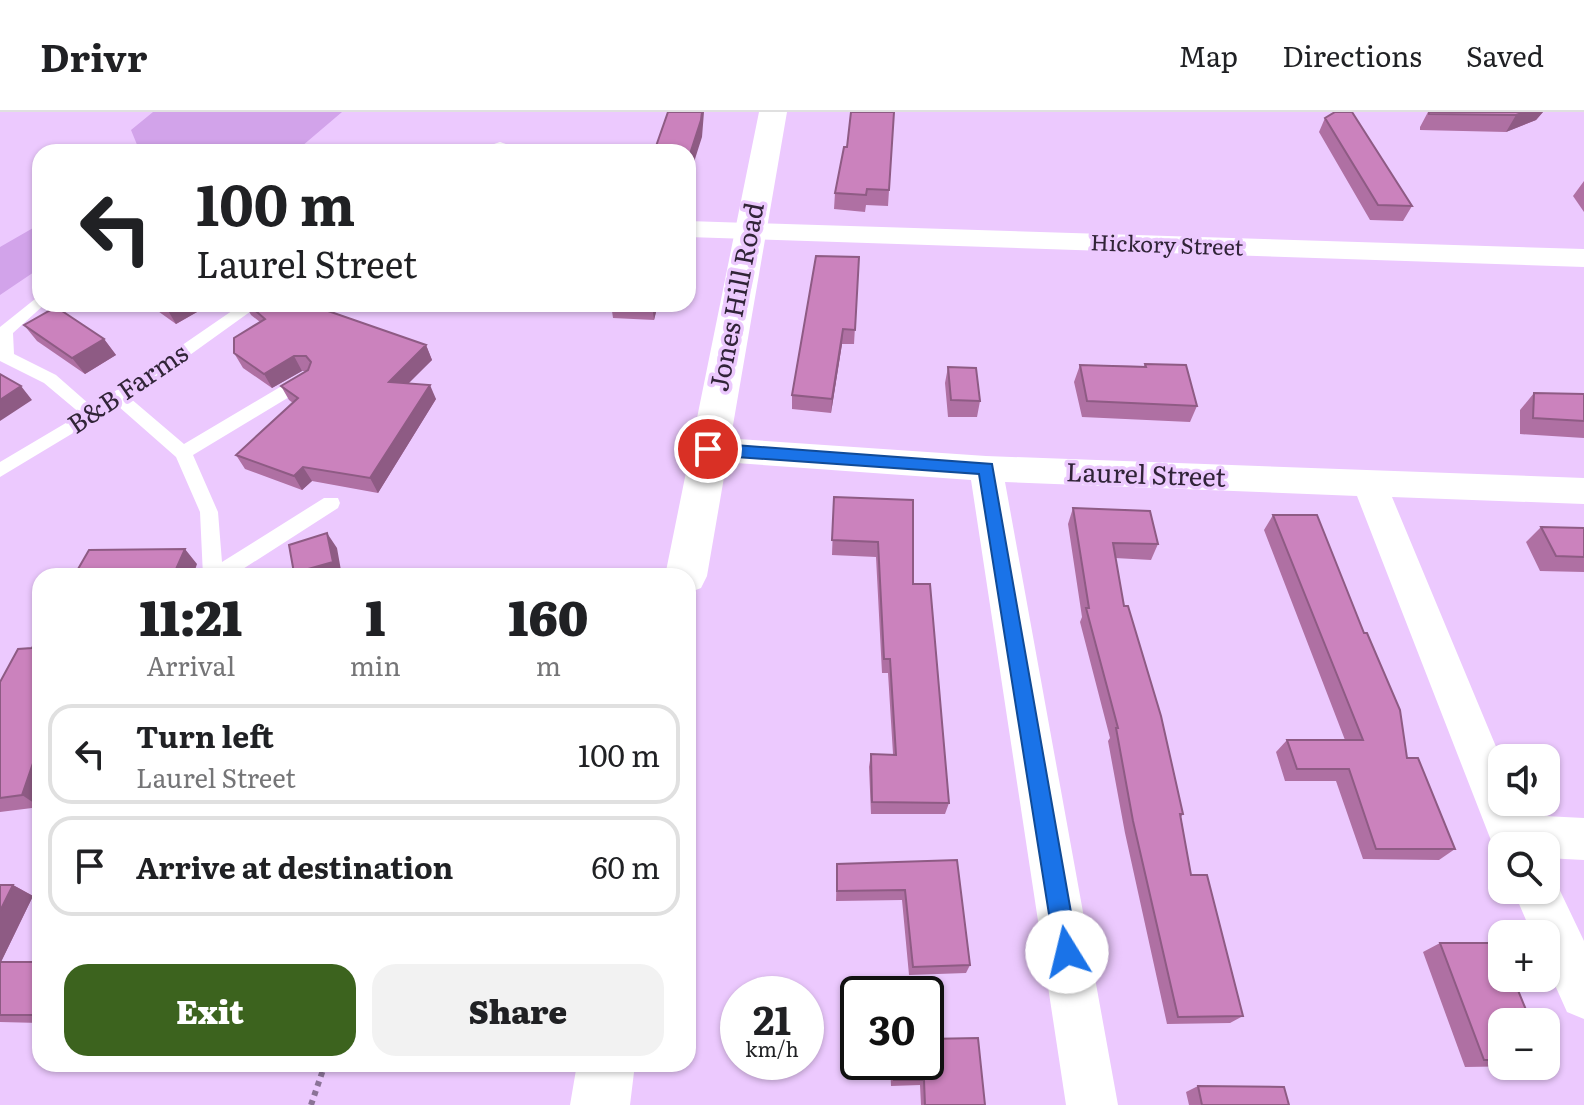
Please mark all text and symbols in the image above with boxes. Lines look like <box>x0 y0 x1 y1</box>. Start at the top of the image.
text: Drivr <box>40 27 147 84</box>
text: Map <box>1179 34 1238 76</box>
text: Directions <box>1282 34 1422 76</box>
text: Saved <box>1466 34 1544 76</box>
text: 100 m <box>196 160 355 243</box>
icon: left <box>64 176 168 280</box>
street label: Jones Hill Road <box>697 199 772 394</box>
street label: Hickory Street <box>1090 224 1244 263</box>
text: Laurel Street <box>196 236 417 289</box>
street label: B&B Farms <box>58 332 195 442</box>
pin <box>674 415 742 483</box>
icon: arrive <box>686 427 730 471</box>
street label: Laurel Street <box>1066 450 1227 495</box>
text: 11:21 <box>140 580 242 651</box>
text: 1 <box>365 580 385 651</box>
text: 160 <box>508 580 588 651</box>
text: Arrival <box>146 645 235 684</box>
text: min <box>350 645 401 684</box>
text: m <box>536 645 561 684</box>
text: Turn left <box>136 713 274 757</box>
icon: left <box>68 732 112 776</box>
text: 100 m <box>578 732 660 776</box>
map controls <box>1488 744 1560 1080</box>
button: sound <box>1488 744 1560 816</box>
text: Laurel Street <box>136 757 296 796</box>
button: search <box>1488 832 1560 904</box>
icon: arrive <box>68 844 112 888</box>
text: Arrive at destination <box>136 844 453 888</box>
text: 60 m <box>591 844 660 888</box>
position arrow <box>1025 910 1109 994</box>
button: + <box>1488 920 1560 992</box>
button: Exit <box>64 964 356 1056</box>
button: Share <box>372 964 664 1056</box>
speed limit sign: 30 <box>840 976 944 1080</box>
text: 21 <box>753 988 791 1047</box>
button: − <box>1488 1008 1560 1080</box>
text: km/h <box>745 1033 799 1063</box>

